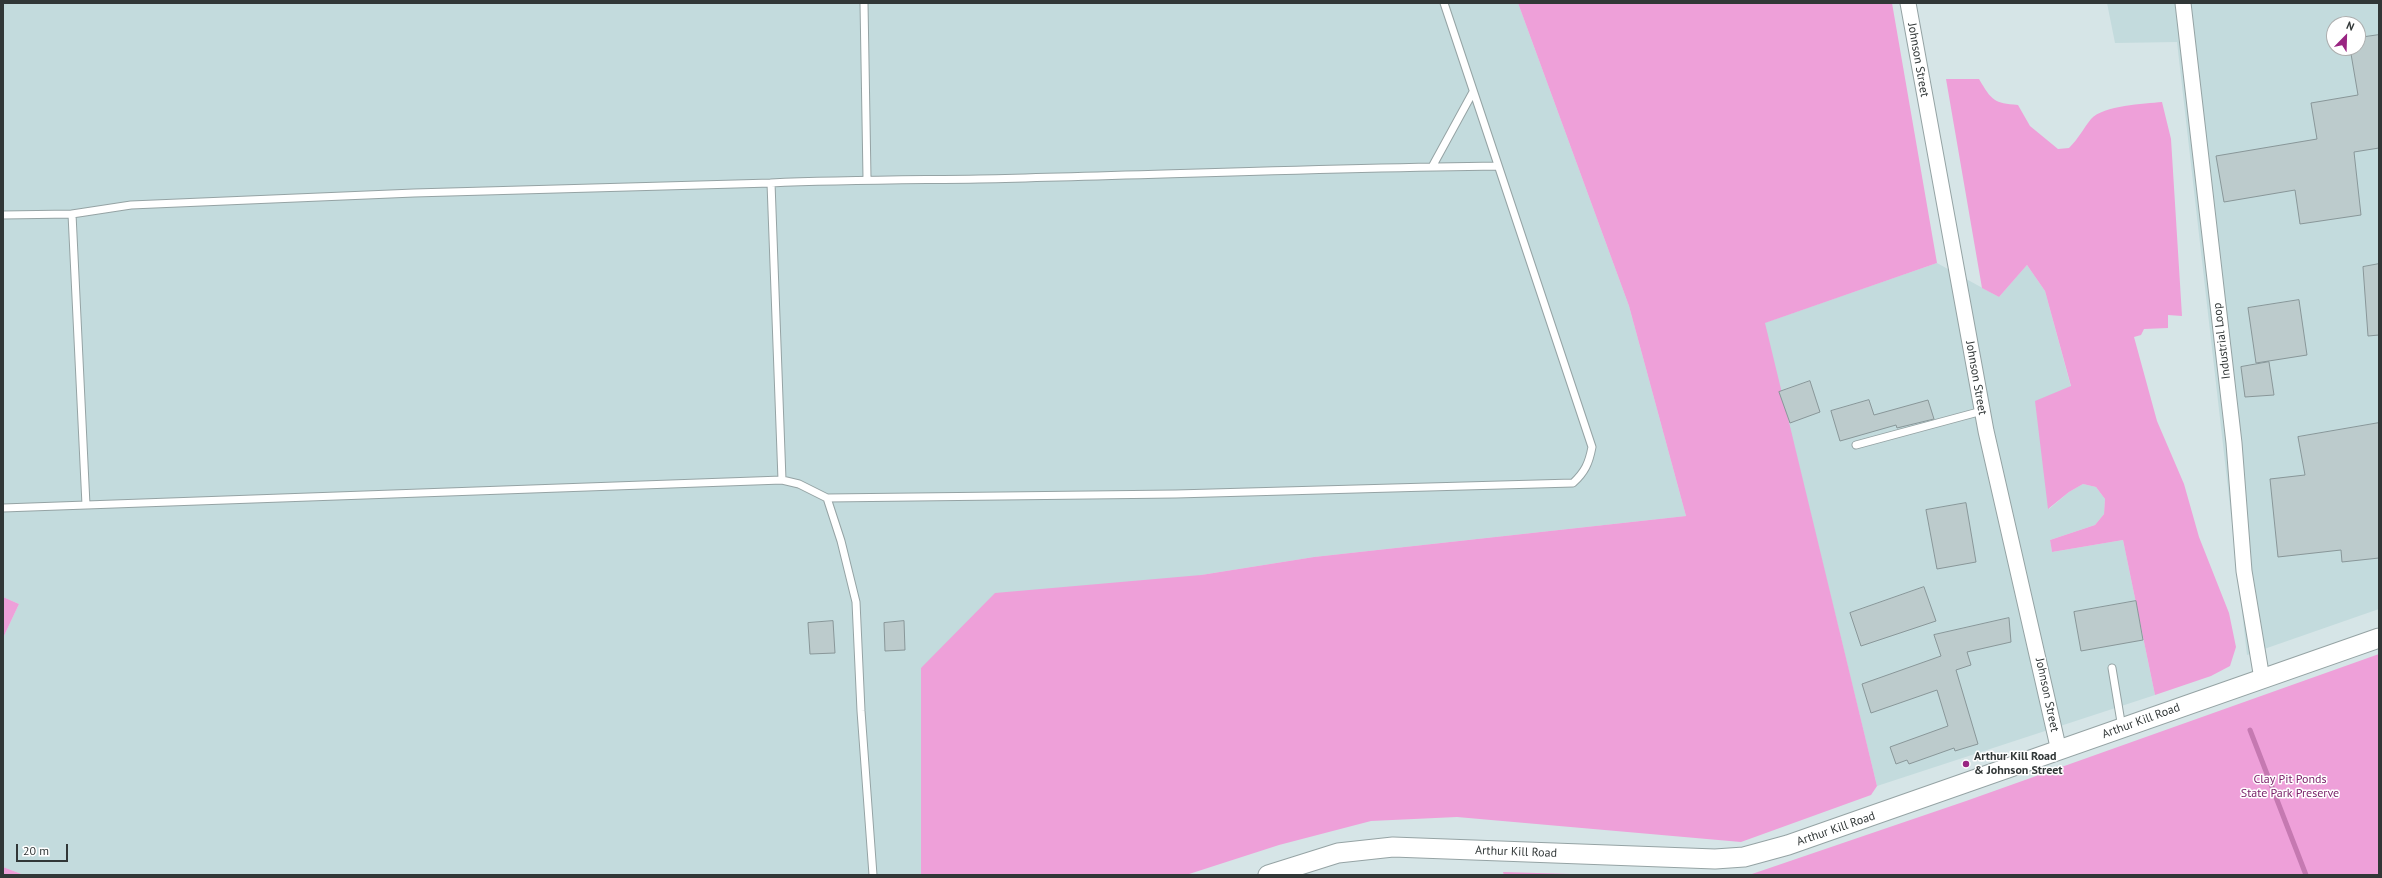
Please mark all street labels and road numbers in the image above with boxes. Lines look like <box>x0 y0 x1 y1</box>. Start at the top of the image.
street label: Johnson Street <box>1904 22 1932 98</box>
street label: Industrial Loop <box>2210 302 2234 380</box>
street label: Johnson Street <box>1962 340 1990 416</box>
street label: Johnson Street <box>2032 657 2062 733</box>
street label: Arthur Kill Road <box>2100 700 2182 742</box>
street label: Arthur Kill Road <box>1795 809 1877 849</box>
street label: Arthur Kill Road <box>1475 843 1557 861</box>

